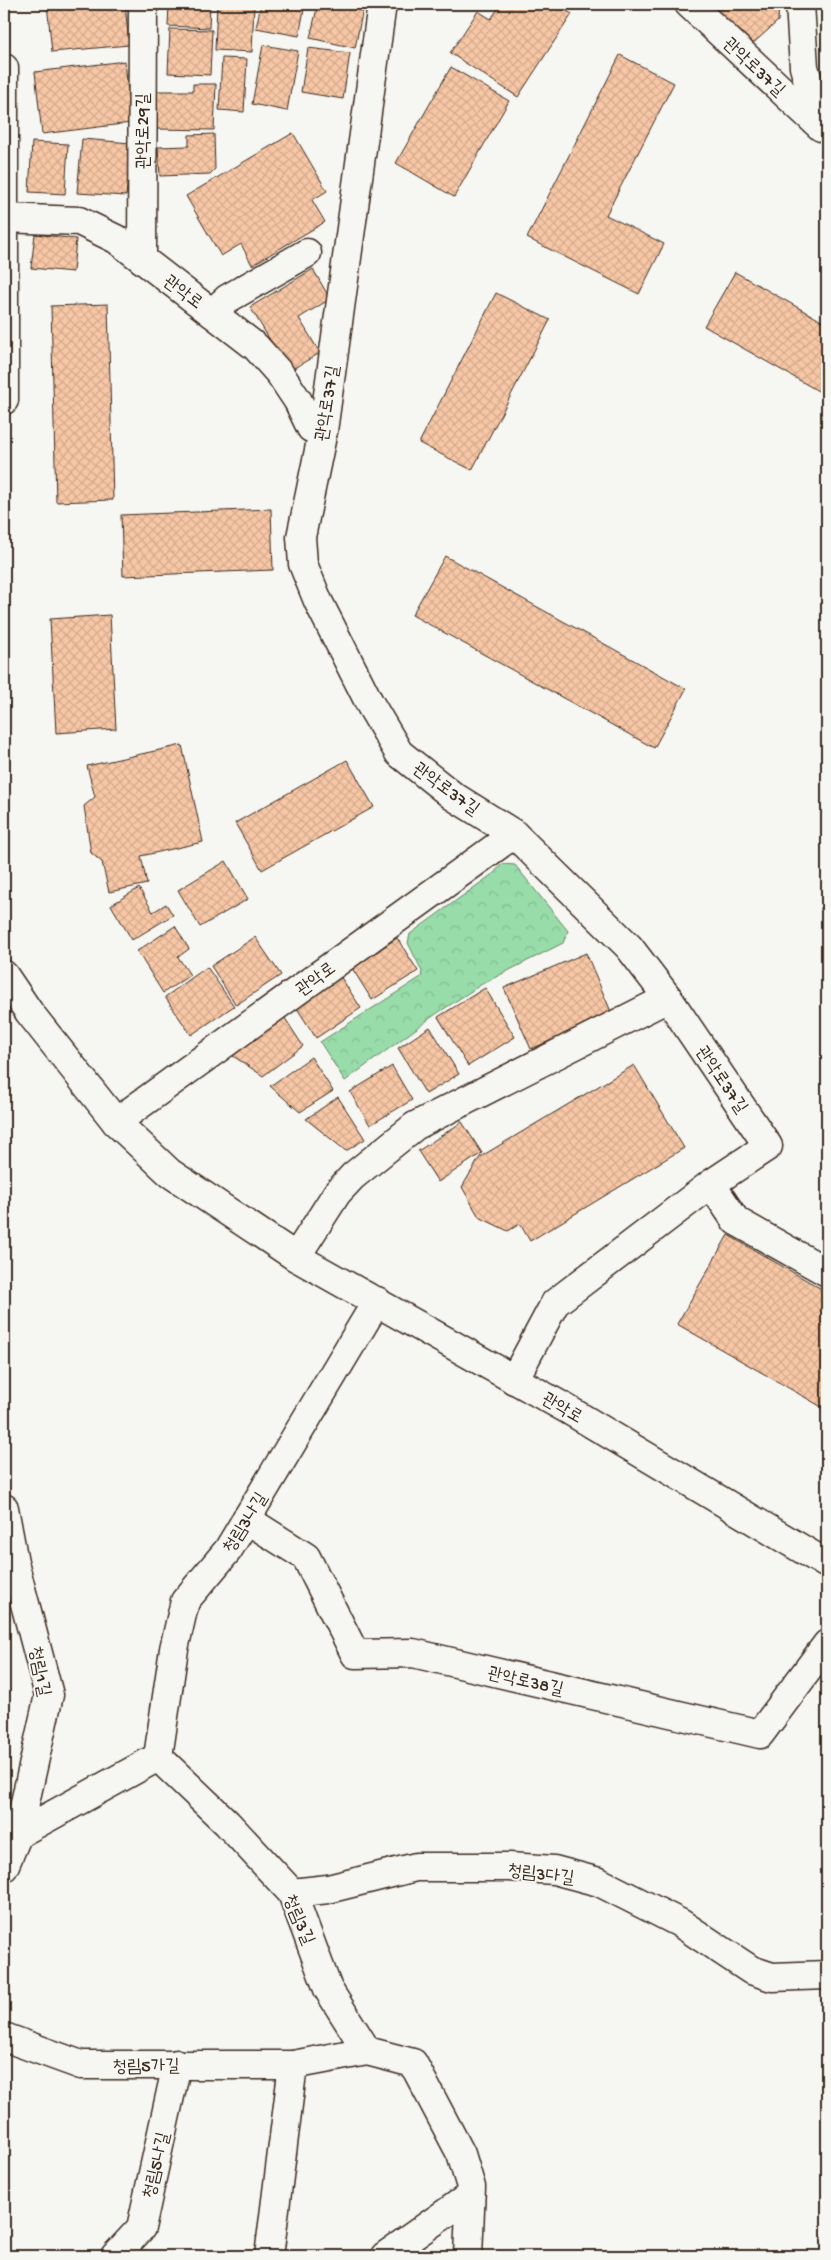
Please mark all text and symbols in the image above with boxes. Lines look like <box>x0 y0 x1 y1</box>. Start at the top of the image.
street label: 관악로37길 <box>718 34 789 102</box>
street label: 관악로29길 <box>134 93 155 169</box>
street label: 관악로 <box>159 272 206 314</box>
street label: 관악로37길 <box>312 363 345 443</box>
street label: 관악로37길 <box>408 759 483 821</box>
street label: 관악로 <box>293 959 340 1001</box>
street label: 관악로37길 <box>691 1043 751 1118</box>
street label: 관악로 <box>538 1389 586 1429</box>
street label: 청림3나길 <box>219 1489 273 1557</box>
street label: 청림1길 <box>23 1645 54 1699</box>
street label: 관악로38길 <box>485 1664 566 1701</box>
street label: 청림3다길 <box>506 1861 576 1890</box>
street label: 청림3길 <box>278 1892 318 1949</box>
street label: 청림5가길 <box>112 2056 180 2079</box>
street label: 청림5나길 <box>140 2130 175 2201</box>

